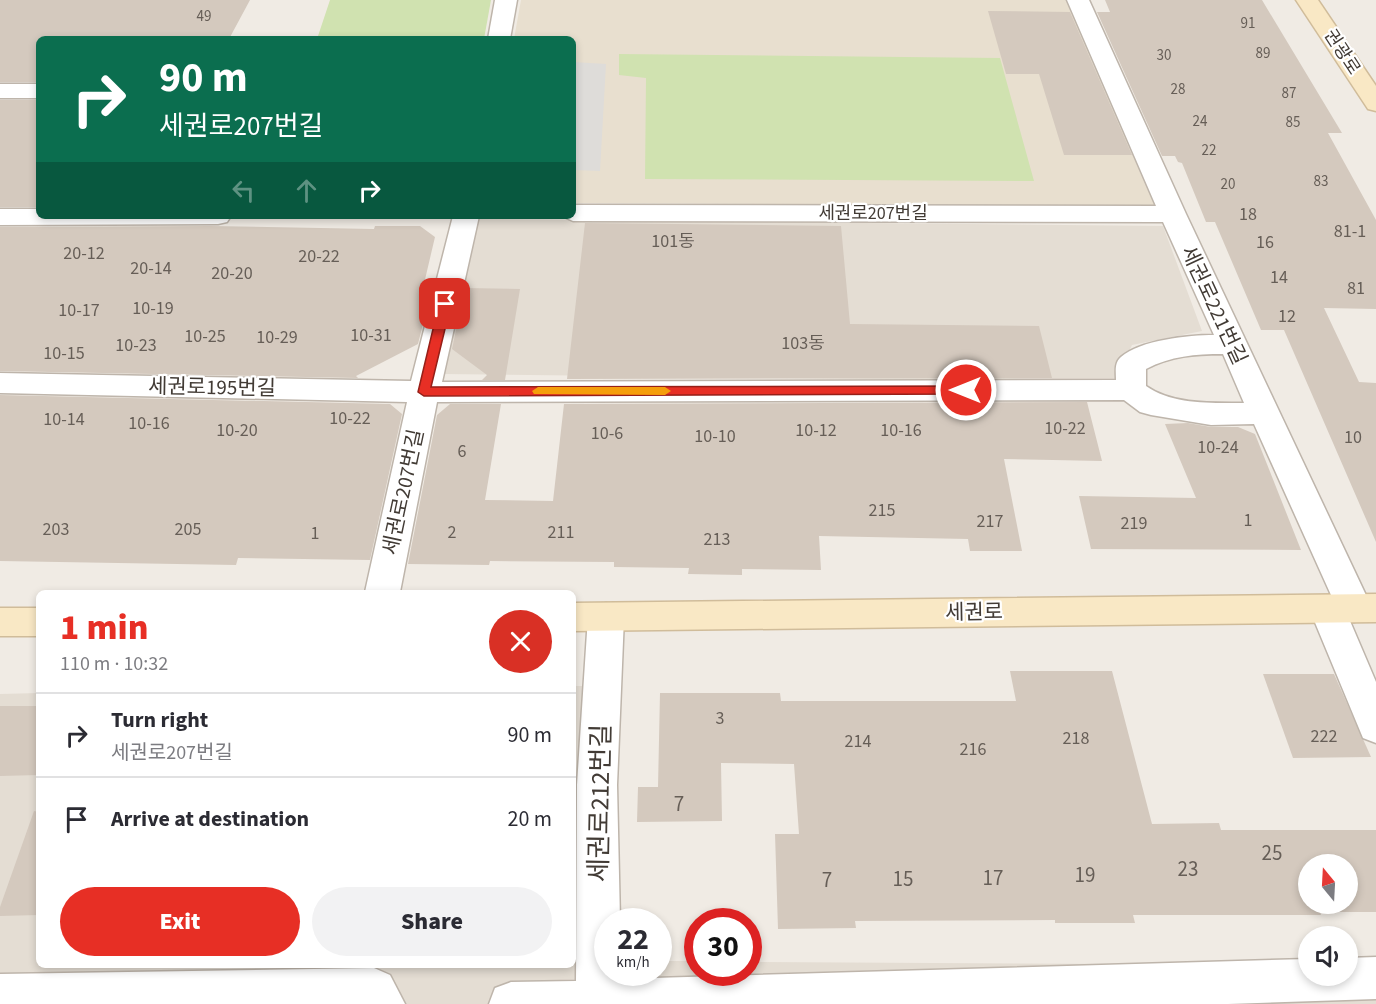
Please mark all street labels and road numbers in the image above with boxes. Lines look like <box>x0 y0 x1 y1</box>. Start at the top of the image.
street label: 권광로 <box>1318 24 1366 80</box>
street label: 세권로207번길 <box>818 201 928 226</box>
street label: 세권로221번길 <box>1173 241 1255 369</box>
street label: 세권로195번길 <box>148 371 276 403</box>
street label: 세권로207번길 <box>375 426 431 558</box>
street label: 세권로 <box>945 596 1003 628</box>
street label: 세권로212번길 <box>580 724 620 882</box>

